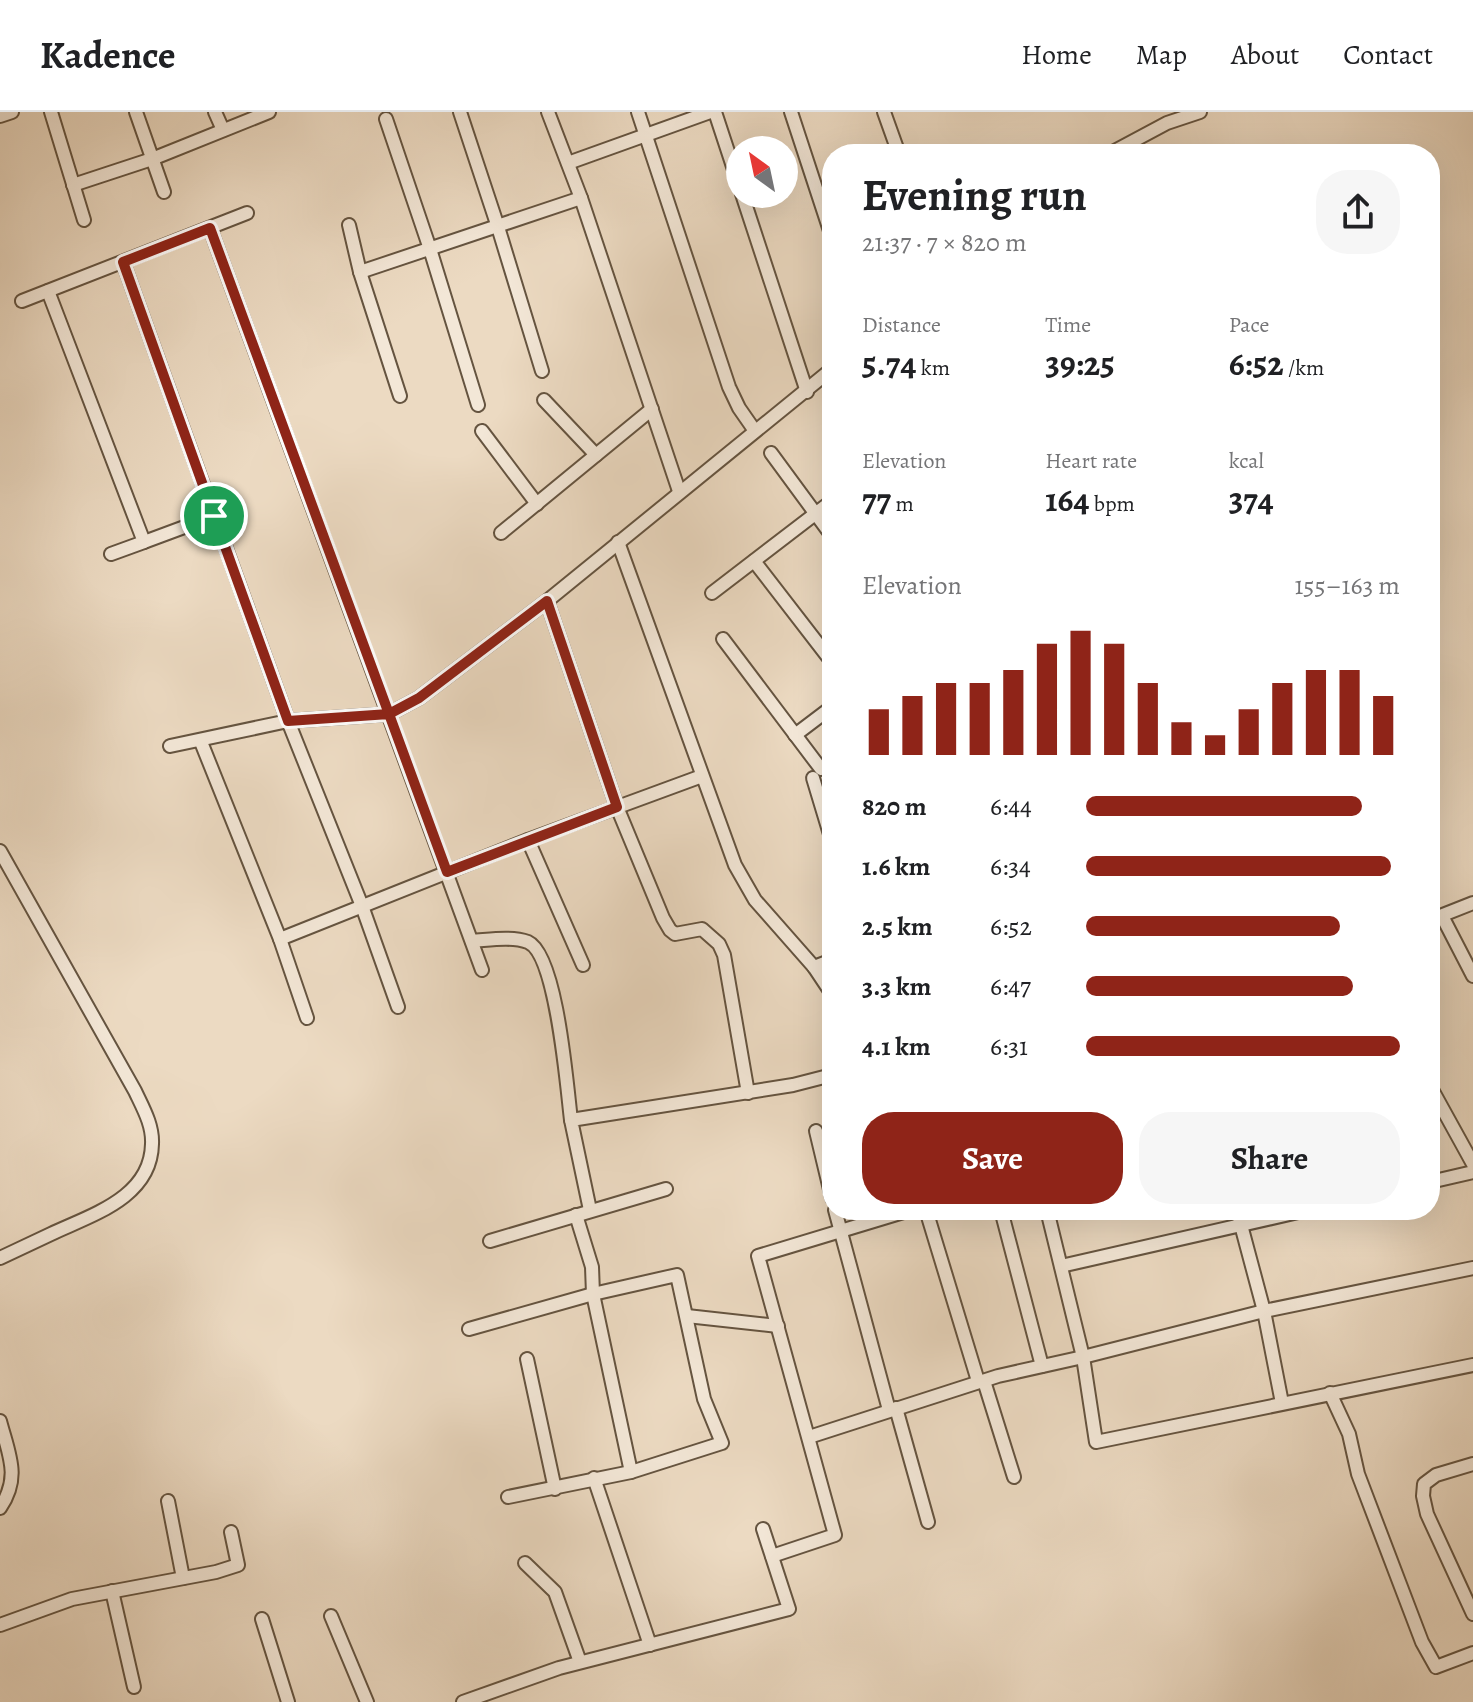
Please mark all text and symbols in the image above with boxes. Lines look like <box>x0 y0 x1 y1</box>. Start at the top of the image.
text: Kadence <box>40 29 176 81</box>
text: Home <box>1021 36 1092 74</box>
text: Map <box>1136 36 1187 74</box>
text: About <box>1231 36 1299 74</box>
text: Contact <box>1343 36 1433 74</box>
north arrow <box>726 136 798 208</box>
map controls <box>726 136 798 208</box>
text: Evening run <box>862 165 1087 225</box>
button: share <box>1316 170 1400 254</box>
text: 21:37 · 7 × 820 m <box>862 225 1027 260</box>
text: Distance <box>862 310 941 340</box>
text: Time <box>1045 310 1091 340</box>
text: Pace <box>1229 310 1269 340</box>
text: 5.74 <box>862 340 916 387</box>
text: 39:25 <box>1045 340 1115 387</box>
text: 6:52 <box>1229 340 1284 387</box>
text: km <box>916 353 950 383</box>
text: /km <box>1284 353 1324 383</box>
text: Elevation <box>862 446 946 476</box>
text: Heart rate <box>1045 446 1137 476</box>
text: kcal <box>1229 446 1264 476</box>
text: 77 <box>862 476 891 523</box>
text: 164 <box>1045 476 1089 523</box>
text: 374 <box>1229 476 1274 523</box>
pin <box>180 482 248 550</box>
text: m <box>891 489 914 519</box>
text: bpm <box>1089 489 1135 519</box>
icon: arrive <box>192 494 236 538</box>
text: Elevation <box>862 568 962 603</box>
text: 155–163 m <box>1294 568 1400 603</box>
text: 820 m <box>862 789 926 824</box>
text: 6:44 <box>990 789 1032 824</box>
text: 1.6 km <box>862 849 930 884</box>
text: 6:34 <box>990 849 1031 884</box>
text: 2.5 km <box>862 909 933 944</box>
text: 6:52 <box>990 909 1032 944</box>
text: 3.3 km <box>862 969 931 1004</box>
text: 6:47 <box>990 969 1031 1004</box>
text: 4.1 km <box>862 1029 930 1064</box>
text: 6:31 <box>990 1029 1028 1064</box>
button: Save <box>862 1112 1123 1204</box>
button: Share <box>1139 1112 1400 1204</box>

